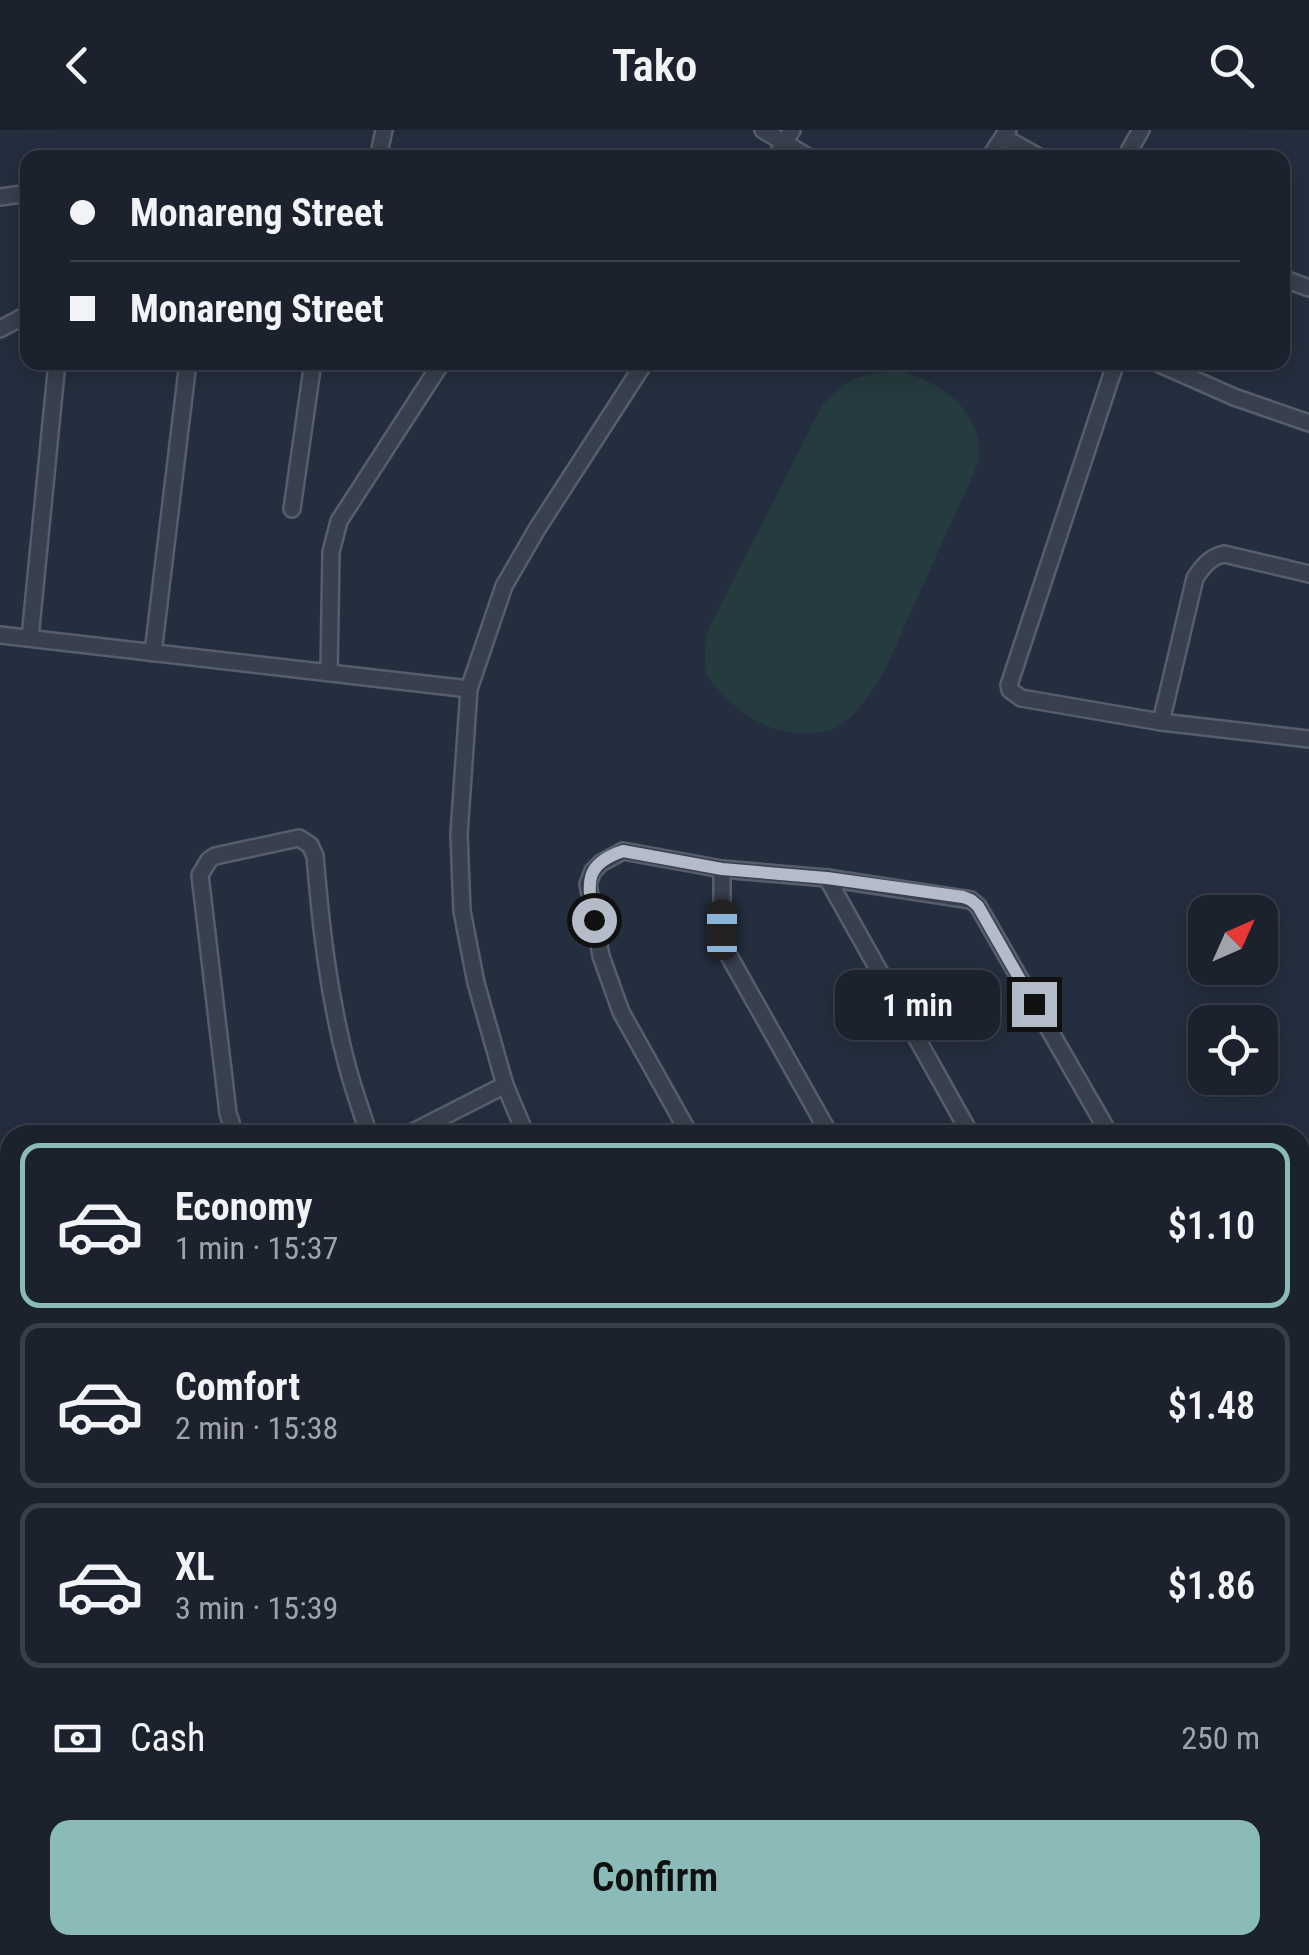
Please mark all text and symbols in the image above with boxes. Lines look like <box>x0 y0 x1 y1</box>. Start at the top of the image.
icon: back <box>50 38 105 93</box>
icon: search <box>1204 38 1259 93</box>
text: Tako <box>612 39 697 92</box>
text: Monareng Street <box>130 191 384 235</box>
text: Monareng Street <box>130 287 384 331</box>
north arrow <box>1188 895 1278 985</box>
map controls <box>1188 895 1278 1095</box>
route start <box>572 898 617 943</box>
car <box>707 900 737 960</box>
callout: 1 min <box>834 969 999 1039</box>
route end <box>1012 982 1057 1027</box>
text: 1 min <box>882 986 953 1024</box>
button: locate <box>1188 1005 1278 1095</box>
icon: car <box>55 1181 145 1271</box>
text: Economy <box>175 1185 312 1229</box>
text: $1.10 <box>1168 1204 1255 1248</box>
text: 1 min · 15:37 <box>175 1229 338 1267</box>
icon: car <box>55 1361 145 1451</box>
text: Comfort <box>175 1365 300 1409</box>
text: $1.48 <box>1168 1384 1255 1428</box>
text: 2 min · 15:38 <box>175 1409 338 1447</box>
icon: car <box>55 1541 145 1631</box>
text: XL <box>175 1545 214 1589</box>
text: $1.86 <box>1168 1564 1255 1608</box>
text: 3 min · 15:39 <box>175 1589 338 1627</box>
icon: cash <box>50 1711 105 1766</box>
text: Cash <box>130 1716 205 1760</box>
text: 250 m <box>1181 1719 1260 1757</box>
button: Confirm <box>50 1820 1260 1935</box>

